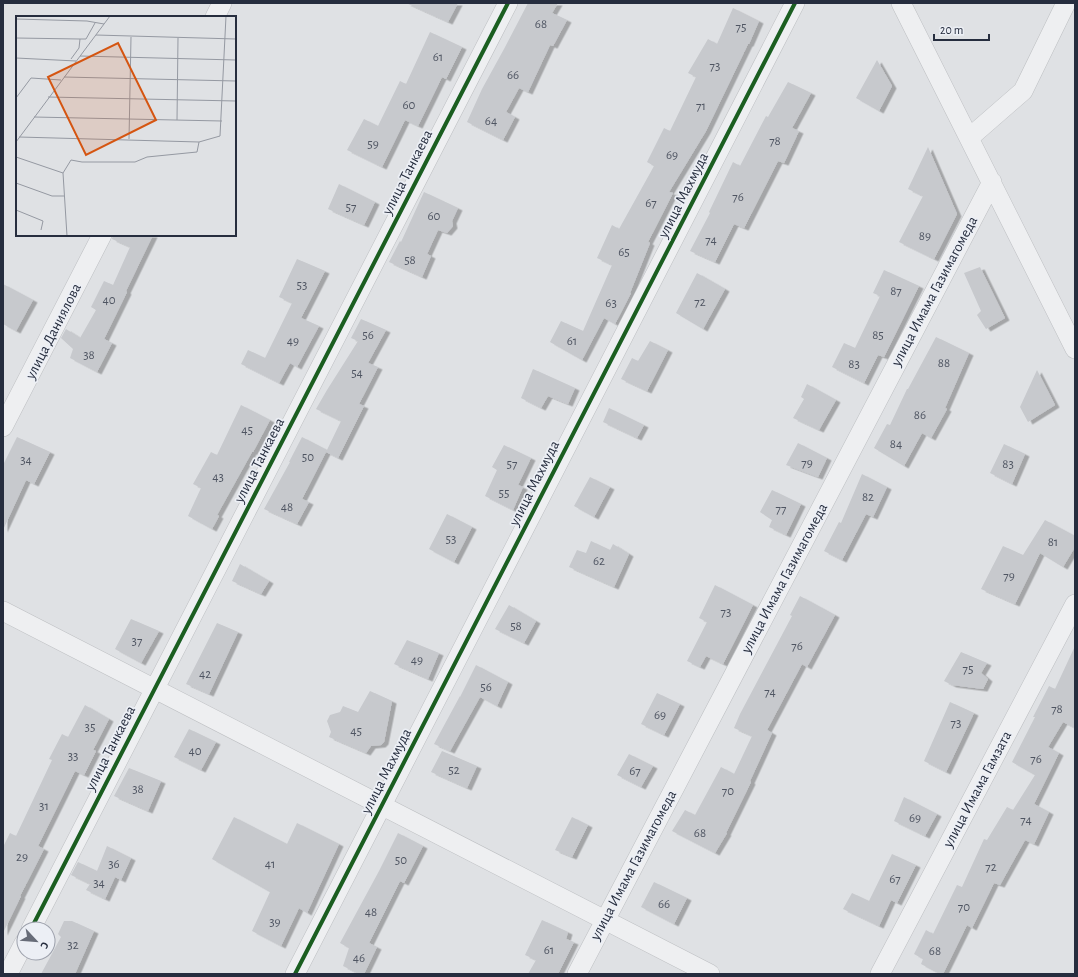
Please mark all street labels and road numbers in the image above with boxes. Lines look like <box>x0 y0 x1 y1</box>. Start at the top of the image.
street label: улица Танкаева <box>379 127 435 218</box>
street label: улица Махмуда <box>655 150 711 241</box>
street label: улица Имама Газимагомеда <box>888 214 980 370</box>
street label: улица Даниялова <box>22 281 84 382</box>
street label: улица Танкаева <box>231 415 287 506</box>
street label: улица Махмуда <box>506 438 562 529</box>
street label: улица Имама Газимагомеда <box>738 501 830 657</box>
street label: улица Танкаева <box>82 703 138 794</box>
street label: улица Махмуда <box>358 726 414 817</box>
street label: улица Имама Гамзата <box>940 729 1014 851</box>
street label: улица Имама Газимагомеда <box>587 788 679 944</box>

